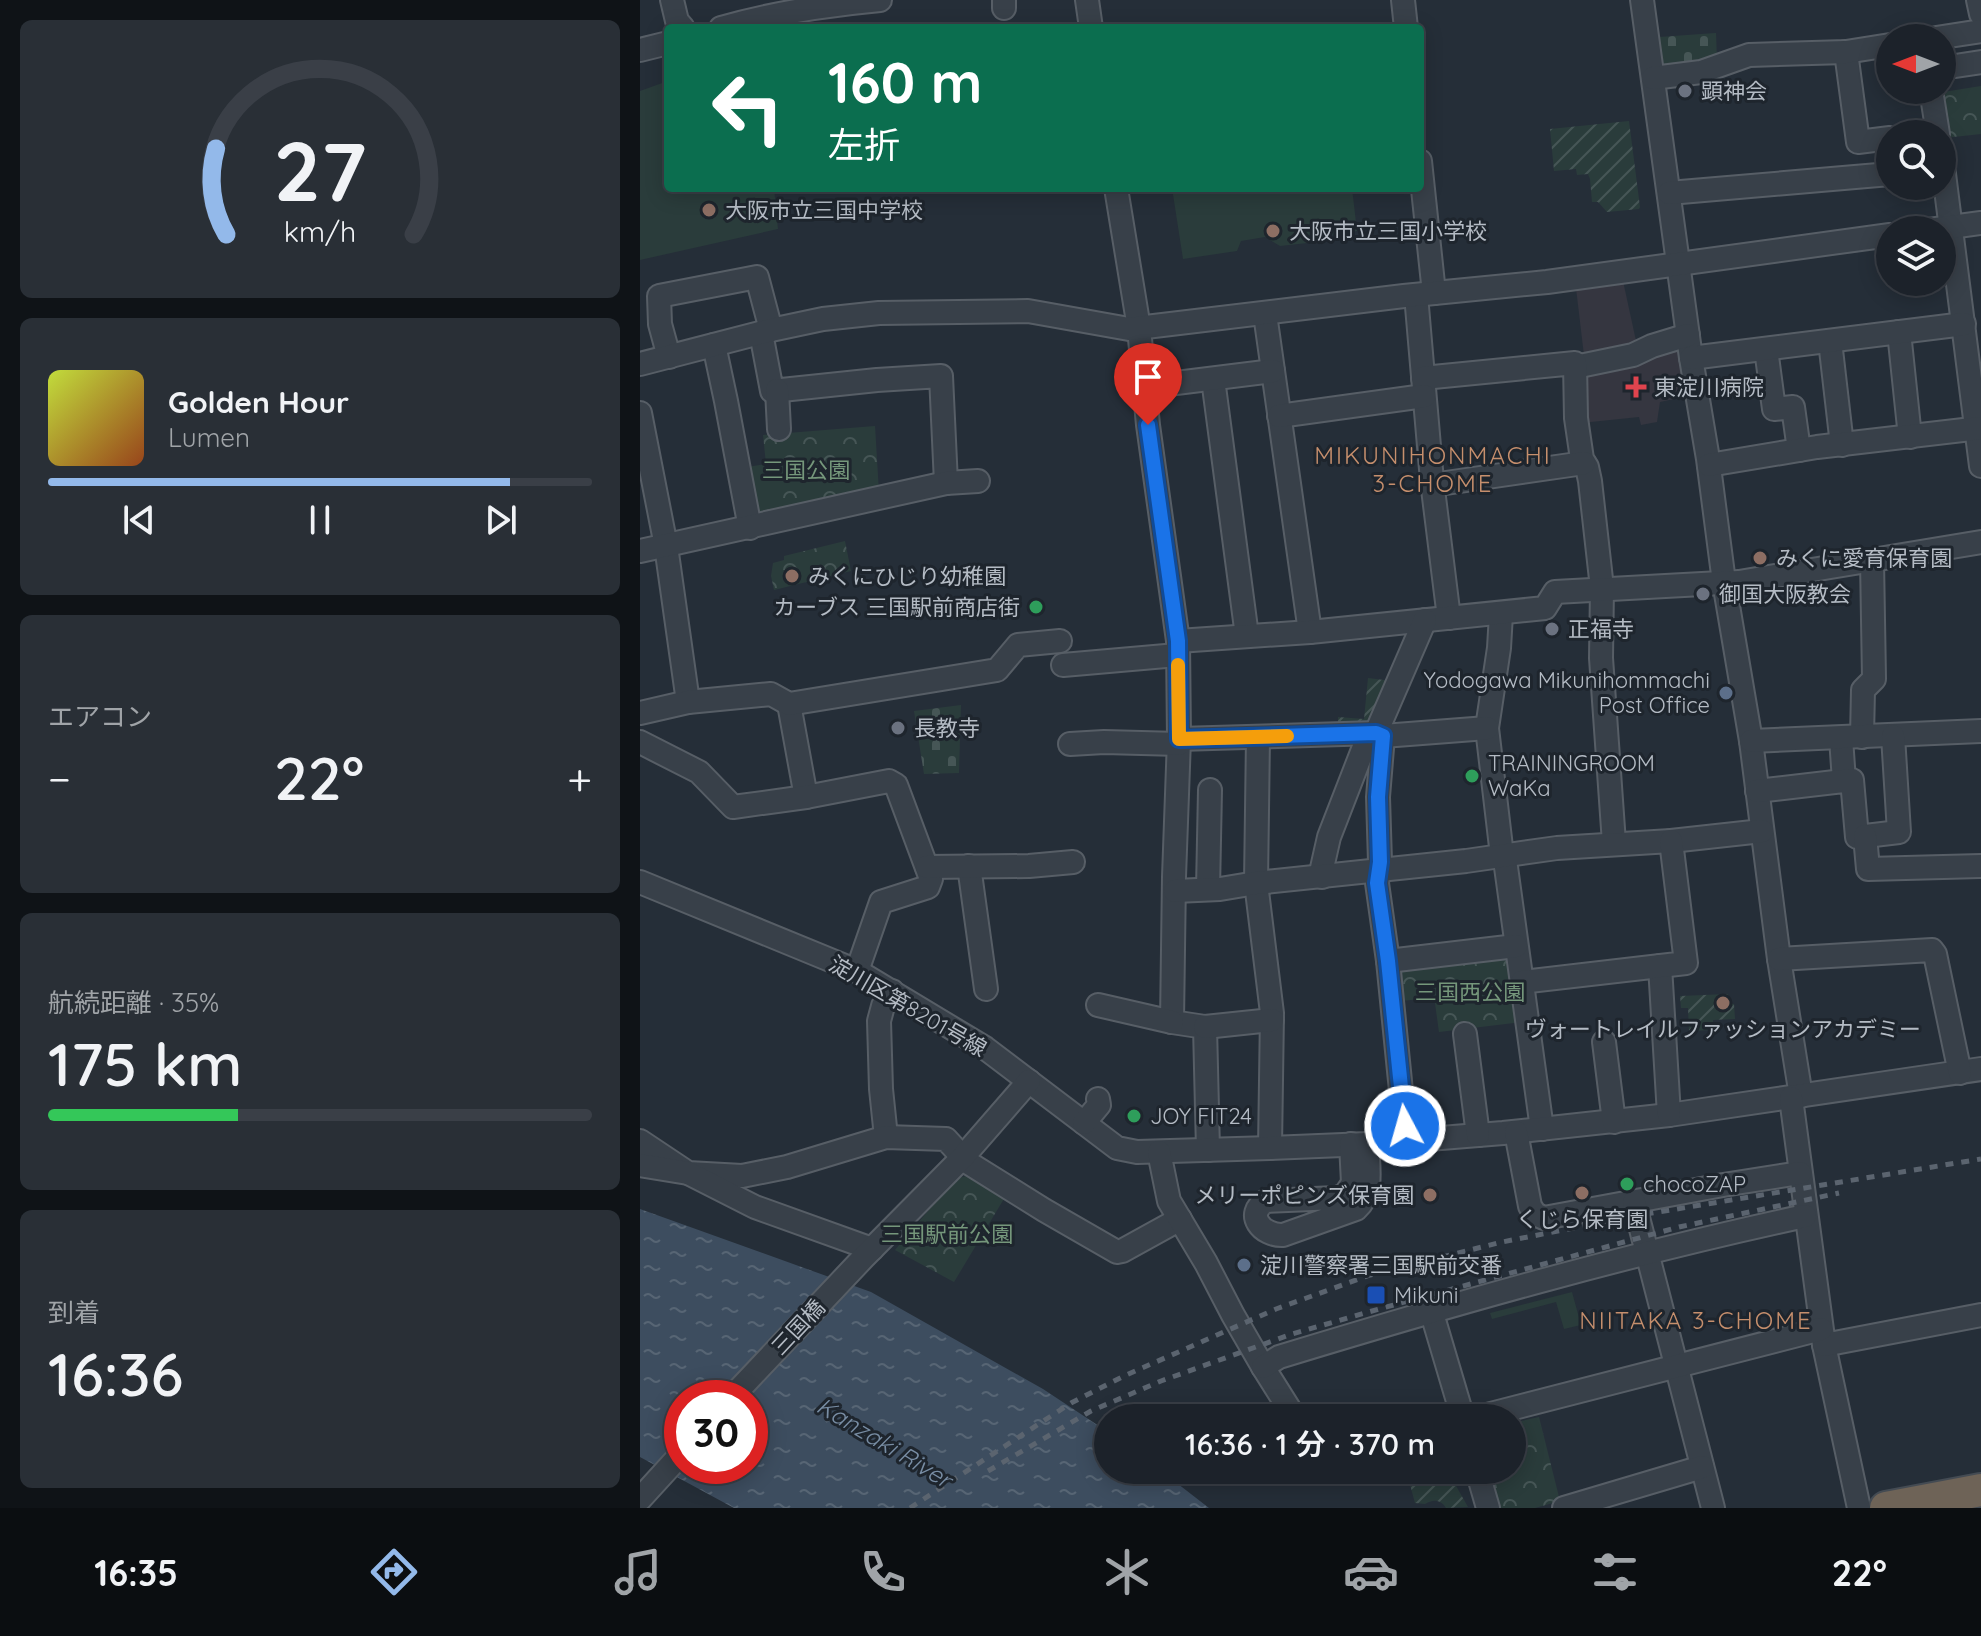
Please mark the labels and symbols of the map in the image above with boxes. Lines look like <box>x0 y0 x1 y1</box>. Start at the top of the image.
north arrow <box>1876 24 1956 104</box>
place label: 顕神会 <box>1701 77 1767 105</box>
marker: 顕神会 <box>1676 82 1694 100</box>
place label: 大阪市立三国中学校 <box>725 196 923 224</box>
marker: 大阪市立三国中学校 <box>700 201 718 219</box>
place label: 大阪市立三国小学校 <box>1289 217 1487 245</box>
marker: 大阪市立三国小学校 <box>1264 222 1282 240</box>
pin <box>1114 343 1182 425</box>
place label: 東淀川病院 <box>1654 373 1764 401</box>
marker: 東淀川病院 <box>1625 376 1647 398</box>
district label: MIKUNIHONMACHI 3-CHOME <box>1314 440 1552 498</box>
park label: 三国公園 <box>762 456 850 484</box>
place label: みくに愛育保育園 <box>1776 544 1952 572</box>
marker: みくに愛育保育園 <box>1751 549 1769 567</box>
place label: みくにひじり幼稚園 <box>808 562 1006 590</box>
marker: みくにひじり幼稚園 <box>783 567 801 585</box>
place label: 御国大阪教会 <box>1719 580 1851 608</box>
marker: 御国大阪教会 <box>1694 585 1712 603</box>
place label: カーブス 三国駅前商店街 <box>773 593 1020 621</box>
marker: カーブス 三国駅前商店街 <box>1027 598 1045 616</box>
place label: 正福寺 <box>1568 615 1634 643</box>
marker: 正福寺 <box>1543 620 1561 638</box>
place label: Yodogawa Mikunihommachi Post Office <box>1424 666 1710 719</box>
marker: Yodogawa Mikunihommachi Post Office <box>1717 684 1735 702</box>
place label: 長教寺 <box>914 714 980 742</box>
marker: 長教寺 <box>889 719 907 737</box>
place label: TRAININGROOM WaKa <box>1488 749 1655 802</box>
marker: TRAININGROOM WaKa <box>1463 767 1481 785</box>
street label: 淀川区第8201号線 <box>824 950 992 1062</box>
park label: 三国西公園 <box>1415 978 1525 1006</box>
marker: ヴォートレイルファッションアカデミー <box>1714 994 1732 1012</box>
place label: ヴォートレイルファッションアカデミー <box>1525 1015 1921 1043</box>
position arrow <box>1363 1084 1447 1168</box>
place label: JOY FIT24 <box>1150 1102 1252 1130</box>
marker: JOY FIT24 <box>1125 1107 1143 1125</box>
place label: chocoZAP <box>1643 1170 1746 1198</box>
marker: chocoZAP <box>1618 1175 1636 1193</box>
place label: メリーポピンズ保育園 <box>1194 1181 1414 1209</box>
marker: くじら保育園 <box>1573 1184 1591 1202</box>
marker: メリーポピンズ保育園 <box>1421 1186 1439 1204</box>
place label: くじら保育園 <box>1516 1205 1648 1233</box>
park label: 三国駅前公園 <box>881 1220 1013 1248</box>
place label: 淀川警察署三国駅前交番 <box>1260 1251 1502 1279</box>
marker: 淀川警察署三国駅前交番 <box>1235 1256 1253 1274</box>
place label: Mikuni <box>1394 1281 1459 1309</box>
marker: Mikuni <box>1365 1284 1387 1306</box>
street label: 三国橋 <box>765 1293 831 1361</box>
district label: NIITAKA 3-CHOME <box>1579 1305 1813 1335</box>
speed limit sign: 30 <box>664 1380 768 1484</box>
water label: Kanzaki River <box>812 1390 960 1496</box>

